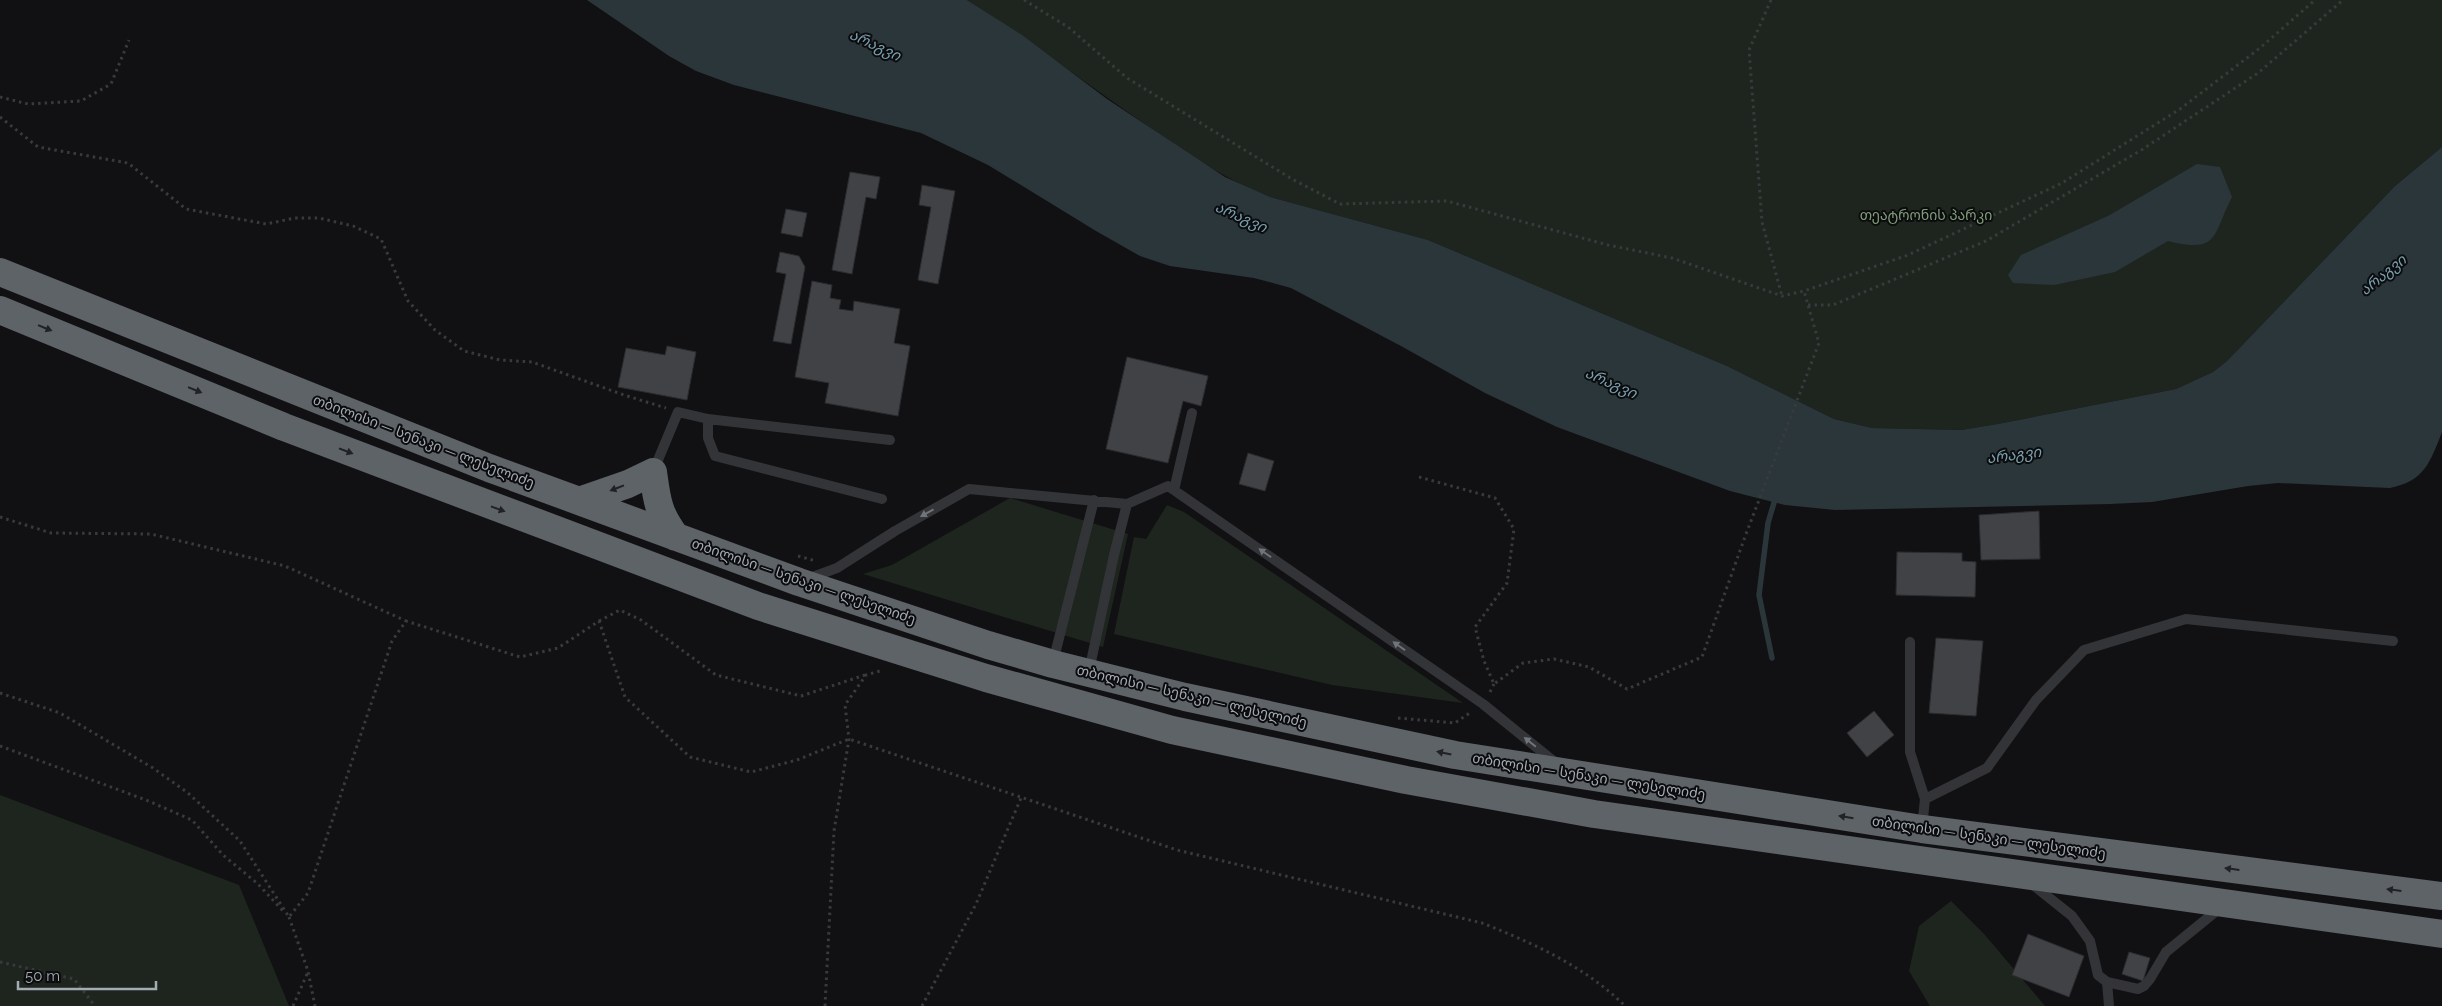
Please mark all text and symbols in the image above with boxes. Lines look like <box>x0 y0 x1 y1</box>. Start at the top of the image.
water label: არაგვი <box>847 25 905 65</box>
water label: არაგვი <box>1212 198 1271 237</box>
park label: თეატრონის პარკი <box>1860 207 1992 224</box>
water label: არაგვი <box>2356 250 2411 299</box>
one-way arrow <box>38 324 53 332</box>
water label: არაგვი <box>1582 364 1641 403</box>
one-way arrow <box>188 387 202 395</box>
street label: თბილისი — სენაკი — ლესელიძე <box>311 391 537 492</box>
water label: არაგვი <box>1986 443 2044 467</box>
one-way arrow <box>339 447 354 455</box>
one-way arrow <box>609 484 624 492</box>
one-way arrow <box>491 505 506 513</box>
one-way arrow <box>920 509 934 517</box>
street label: თბილისი — სენაკი — ლესელიძე <box>690 535 918 628</box>
one-way arrow <box>1259 548 1272 558</box>
one-way arrow <box>1392 641 1406 651</box>
street label: თბილისი — სენაკი — ლესელიძე <box>1075 662 1309 731</box>
one-way arrow <box>1524 736 1537 747</box>
one-way arrow <box>1436 749 1451 757</box>
street label: თბილისი — სენაკი — ლესელიძე <box>1471 750 1707 803</box>
one-way arrow <box>1838 812 1854 820</box>
street label: თბილისი — სენაკი — ლესელიძე <box>1871 813 2107 862</box>
one-way arrow <box>2224 865 2240 873</box>
one-way arrow <box>2385 886 2401 894</box>
scale bar <box>18 958 155 990</box>
text: 50 m <box>25 967 60 985</box>

